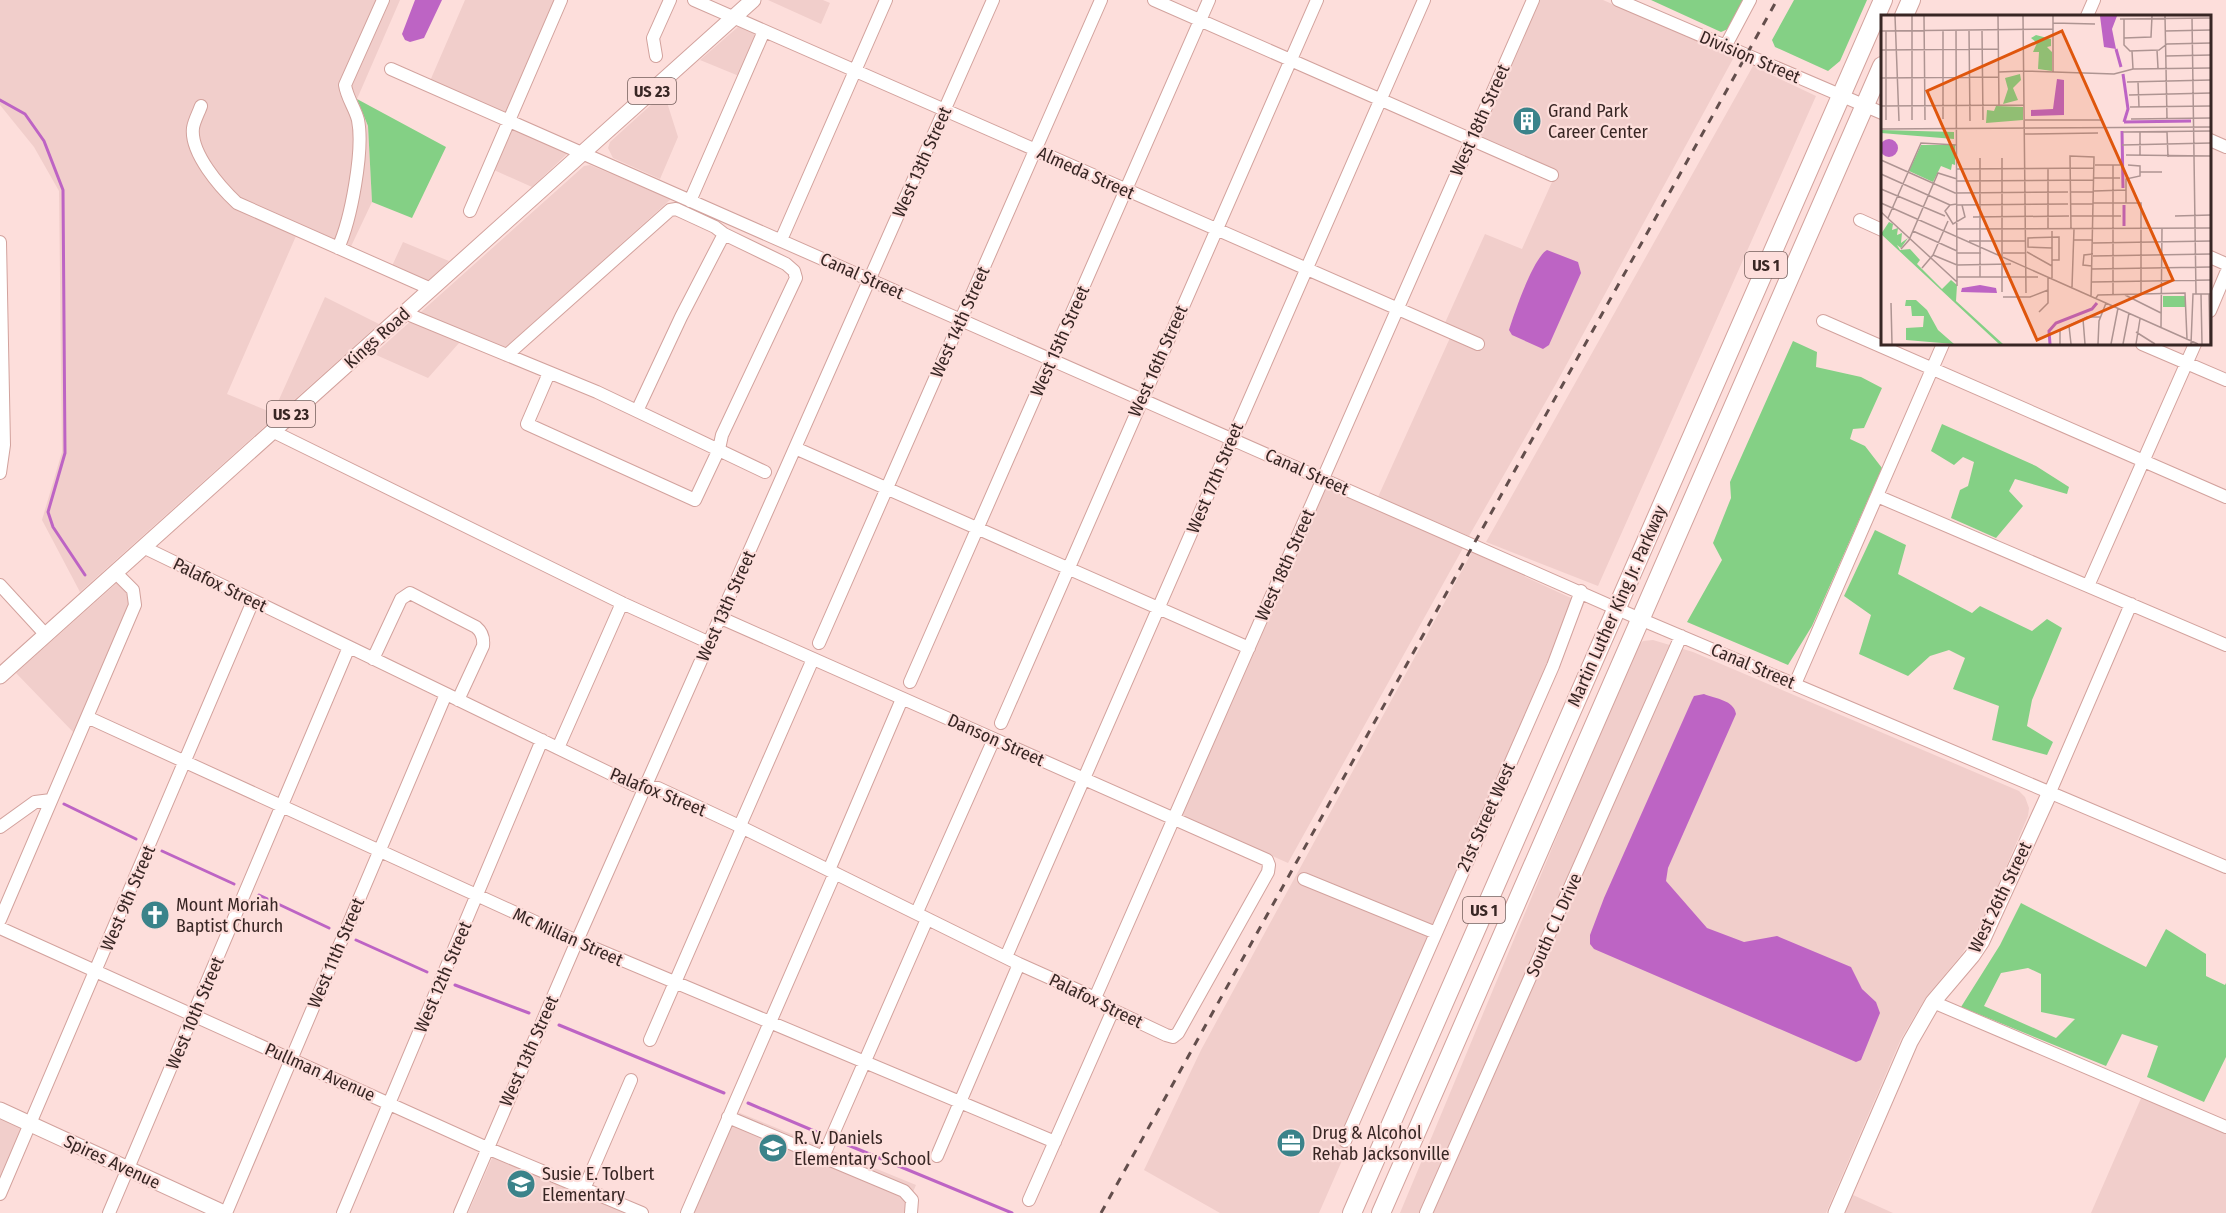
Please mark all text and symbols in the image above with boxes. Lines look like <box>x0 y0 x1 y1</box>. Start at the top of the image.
inset map <box>1881 15 2211 345</box>
street label: Division Street <box>1696 26 1804 88</box>
street label: West 18th Street <box>1446 61 1514 179</box>
road number: US 23 <box>628 78 676 104</box>
place label: Grand Park Career Center <box>1548 100 1649 143</box>
street label: West 13th Street <box>888 103 956 221</box>
building icon: Grand Park Career Center <box>1511 105 1543 137</box>
street label: Almeda Street <box>1034 142 1138 204</box>
street label: Canal Street <box>817 248 907 304</box>
road number: US 1 <box>1745 252 1787 278</box>
street label: West 14th Street <box>926 263 994 381</box>
street label: West 15th Street <box>1026 282 1094 400</box>
street label: West 16th Street <box>1124 302 1192 420</box>
street label: Kings Road <box>340 303 414 373</box>
road number: US 23 <box>267 401 315 427</box>
street label: West 17th Street <box>1182 419 1248 537</box>
street label: Canal Street <box>1262 444 1352 500</box>
street label: Martin Luther King Jr. Parkway <box>1563 502 1671 710</box>
street label: West 18th Street <box>1251 506 1319 624</box>
street label: West 13th Street <box>692 547 760 665</box>
street label: Palafox Street <box>170 553 271 617</box>
street label: Canal Street <box>1708 638 1798 694</box>
street label: Danson Street <box>944 709 1048 771</box>
street label: 21st Street West <box>1452 759 1520 875</box>
street label: Palafox Street <box>607 763 709 821</box>
street label: West 26th Street <box>1964 838 2036 956</box>
street label: West 9th Street <box>96 842 160 954</box>
street label: South C L Drive <box>1521 870 1587 980</box>
place label: Mount Moriah Baptist Church <box>176 894 283 937</box>
street label: West 11th Street <box>303 894 369 1011</box>
road number: US 1 <box>1463 897 1505 923</box>
church icon: Mount Moriah Baptist Church <box>139 899 171 931</box>
street label: Mc Millan Street <box>509 903 627 971</box>
street label: West 12th Street <box>410 918 476 1036</box>
street label: West 10th Street <box>161 953 229 1073</box>
street label: Palafox Street <box>1046 969 1147 1033</box>
street label: West 13th Street <box>495 992 563 1110</box>
street label: Pullman Avenue <box>261 1038 379 1106</box>
place label: Drug & Alcohol Rehab Jacksonville <box>1312 1122 1450 1165</box>
place label: R. V. Daniels Elementary School <box>794 1127 931 1170</box>
office icon: Drug & Alcohol Rehab Jacksonville <box>1275 1127 1307 1159</box>
street label: Spires Avenue <box>60 1130 164 1194</box>
school or university icon: R. V. Daniels Elementary School <box>757 1132 789 1164</box>
place label: Susie E. Tolbert Elementary <box>542 1163 654 1206</box>
school or university icon: Susie E. Tolbert Elementary <box>505 1168 537 1200</box>

